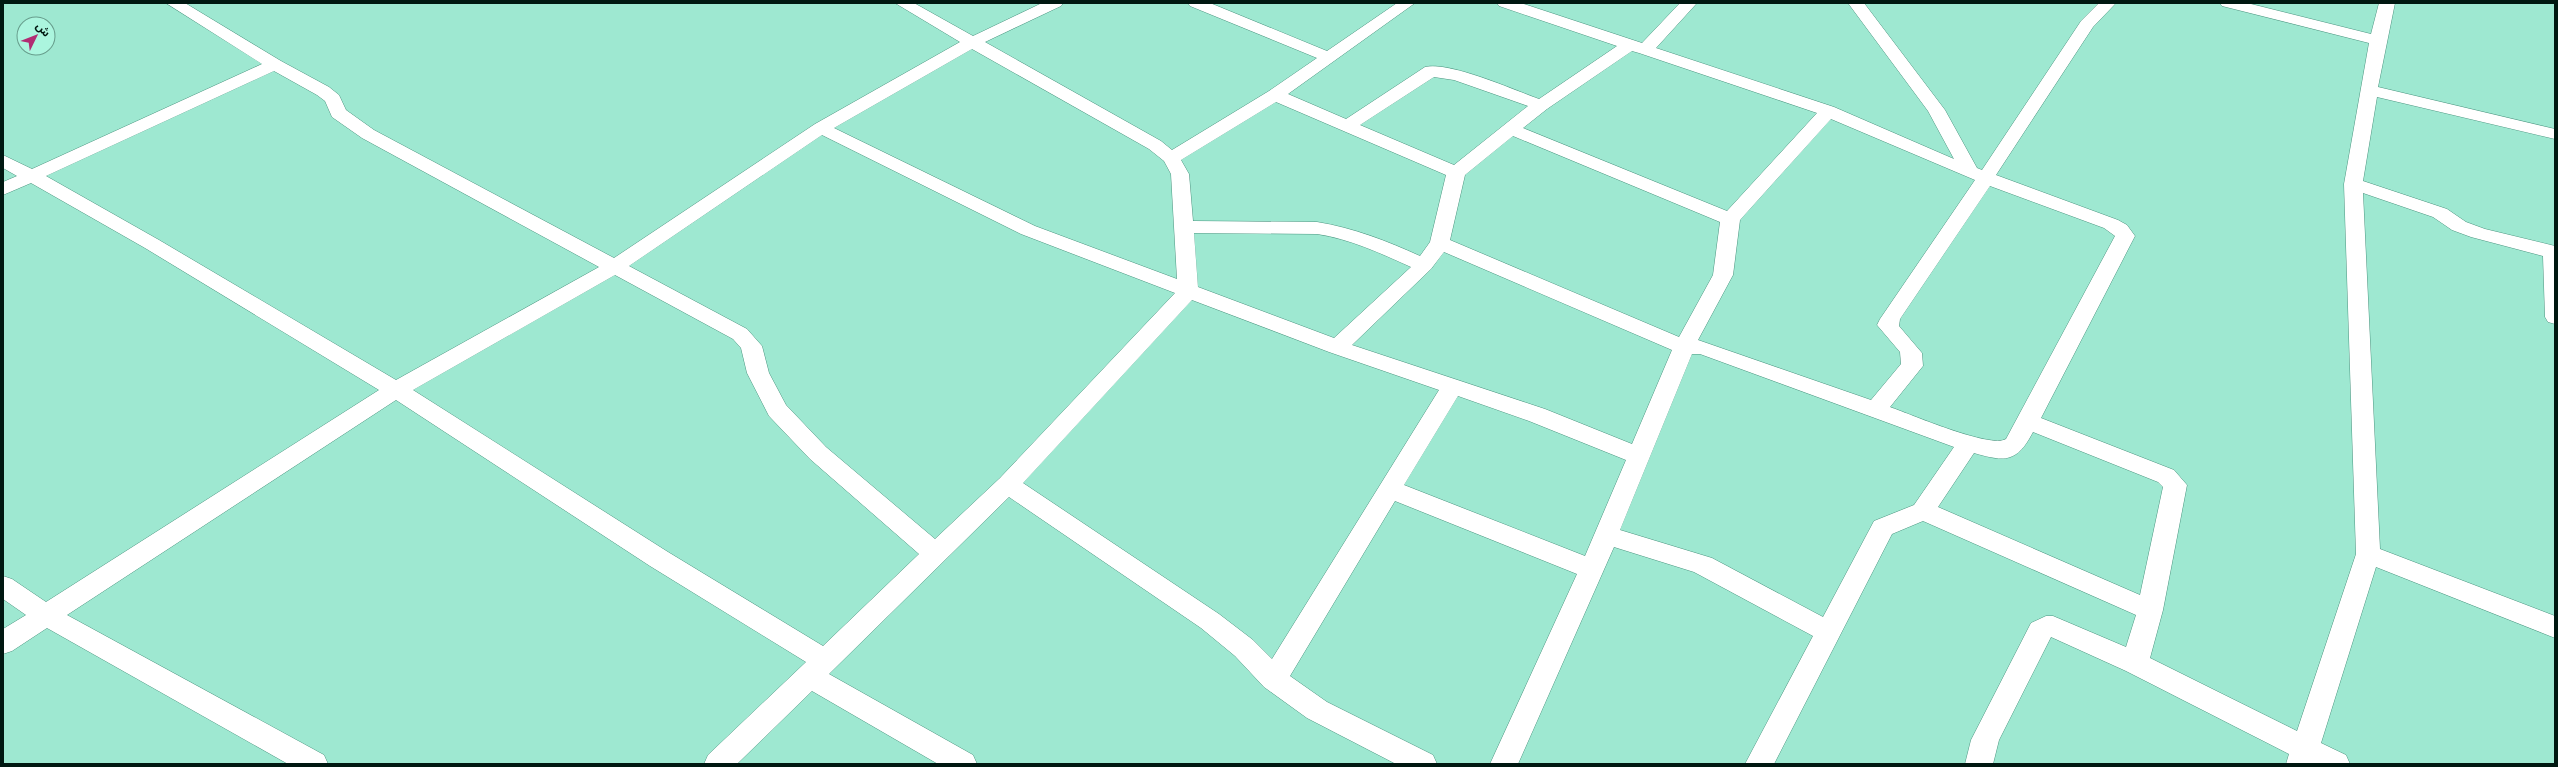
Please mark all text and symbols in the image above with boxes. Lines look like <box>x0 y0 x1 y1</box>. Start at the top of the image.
north arrow <box>16 16 56 56</box>
text: ش <box>33 19 54 39</box>

